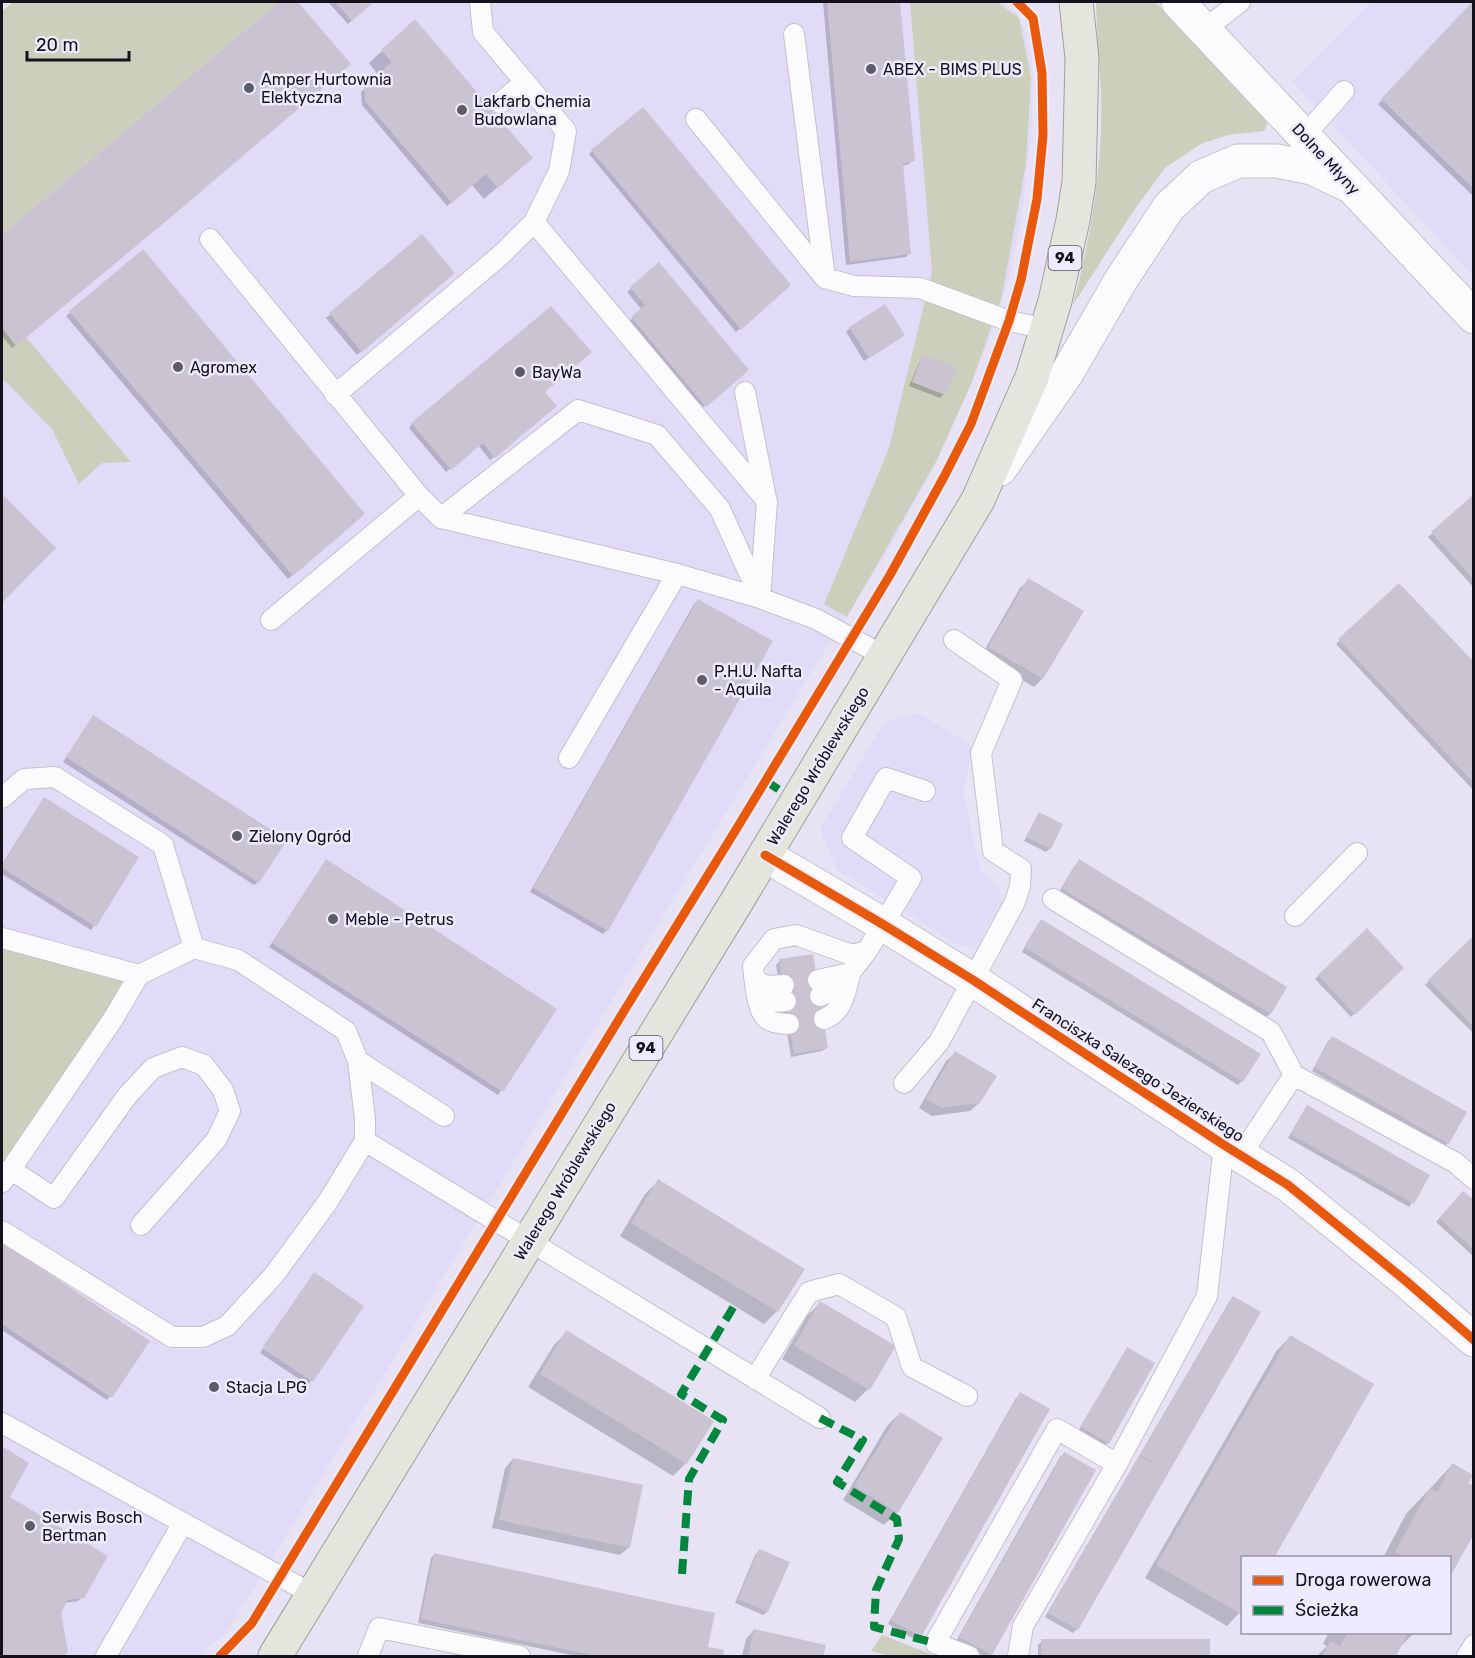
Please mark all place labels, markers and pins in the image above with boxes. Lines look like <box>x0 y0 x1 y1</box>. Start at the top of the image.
place label: ABEX - BIMS PLUS <box>883 60 1022 79</box>
marker: ABEX - BIMS PLUS <box>864 62 878 76</box>
place label: Amper Hurtownia Elektyczna <box>261 70 392 107</box>
marker: Amper Hurtownia Elektyczna <box>242 81 256 95</box>
place label: Lakfarb Chemia Budowlana <box>474 92 591 129</box>
marker: Lakfarb Chemia Budowlana <box>455 103 469 117</box>
place label: Agromex <box>190 358 257 377</box>
marker: Agromex <box>171 360 185 374</box>
place label: BayWa <box>532 363 581 382</box>
marker: BayWa <box>513 365 527 379</box>
place label: P.H.U. Nafta - Aquila <box>714 662 802 699</box>
marker: P.H.U. Nafta - Aquila <box>695 673 709 687</box>
place label: Zielony Ogród <box>249 827 351 846</box>
marker: Zielony Ogród <box>230 829 244 843</box>
place label: Meble - Petrus <box>345 910 454 929</box>
marker: Meble - Petrus <box>326 912 340 926</box>
place label: Stacja LPG <box>226 1378 307 1397</box>
marker: Stacja LPG <box>207 1380 221 1394</box>
place label: Serwis Bosch Bertman <box>42 1508 142 1545</box>
marker: Serwis Bosch Bertman <box>23 1519 37 1533</box>

